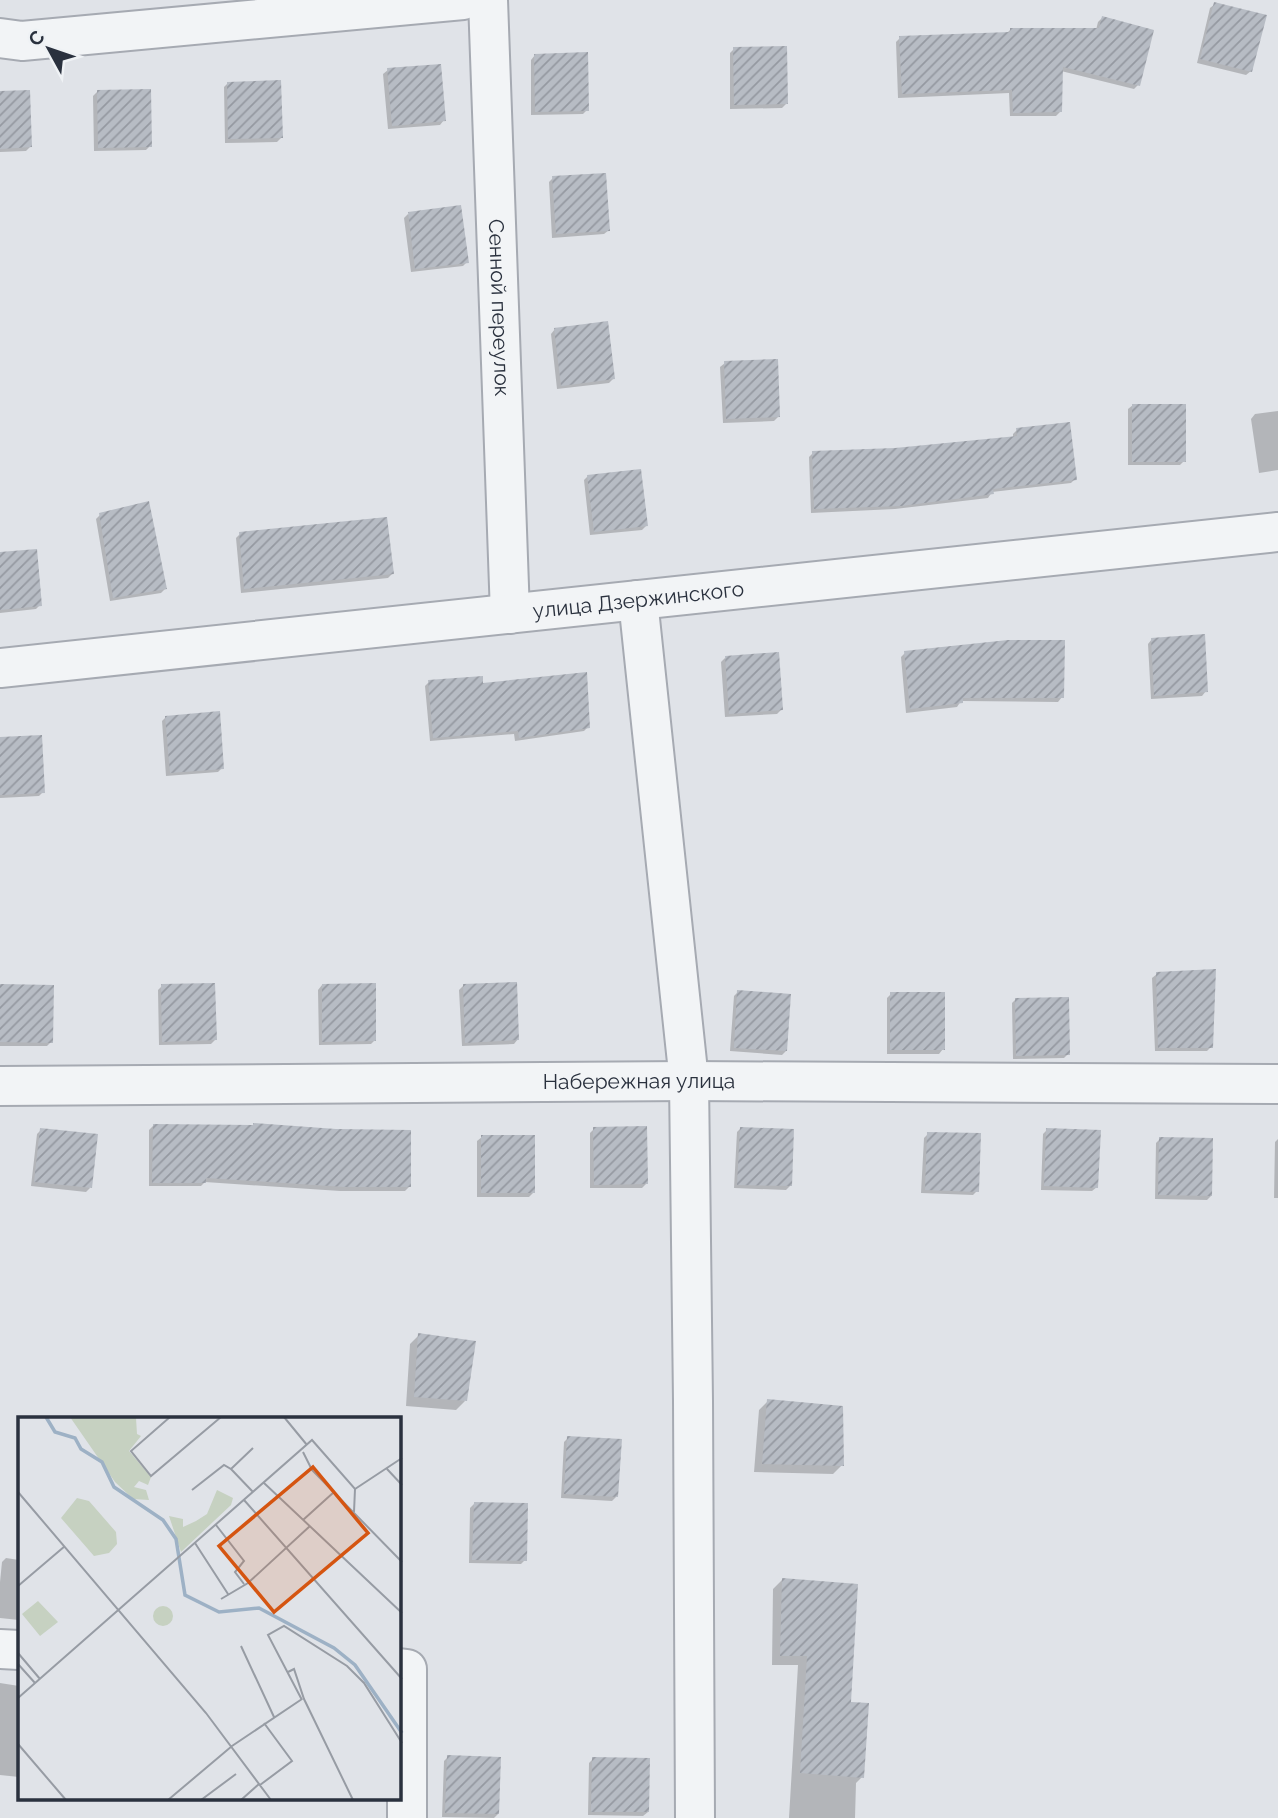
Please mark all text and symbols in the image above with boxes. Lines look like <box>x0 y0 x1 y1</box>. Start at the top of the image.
north arrow <box>14 14 84 84</box>
text: С <box>23 26 49 50</box>
street label: Сенной переулок <box>484 219 515 397</box>
street label: улица Дзержинского <box>531 576 745 623</box>
street label: Набережная улица <box>543 1068 735 1094</box>
inset map <box>18 1417 401 1800</box>

